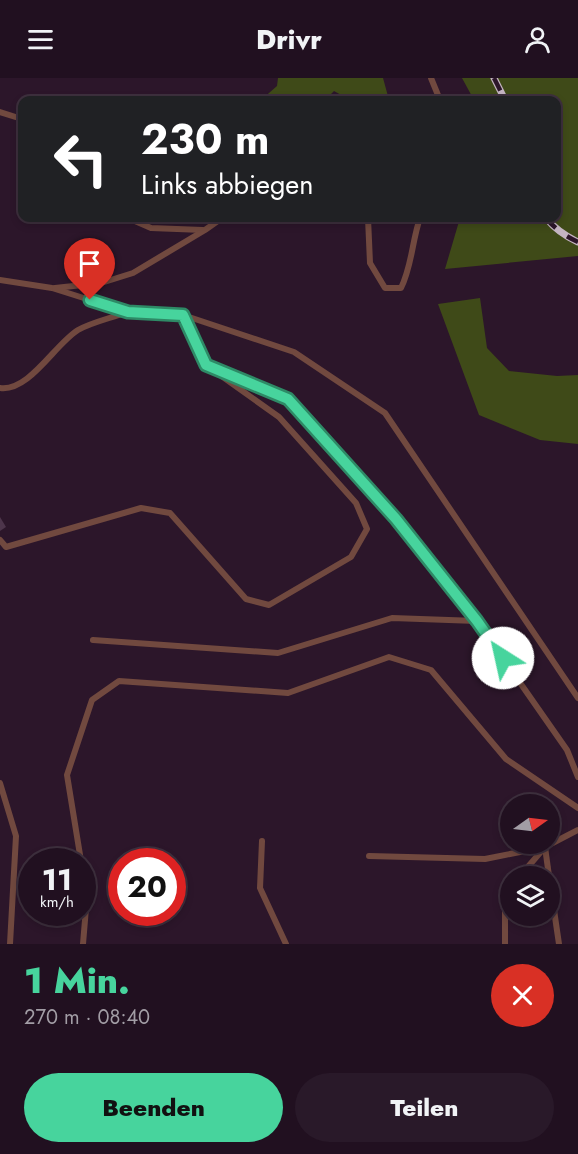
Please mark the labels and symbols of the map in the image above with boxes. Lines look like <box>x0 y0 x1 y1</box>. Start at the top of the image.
pin <box>64 238 115 300</box>
position arrow <box>471 626 535 690</box>
north arrow <box>500 794 560 854</box>
speed limit sign: 20 <box>108 848 186 926</box>

